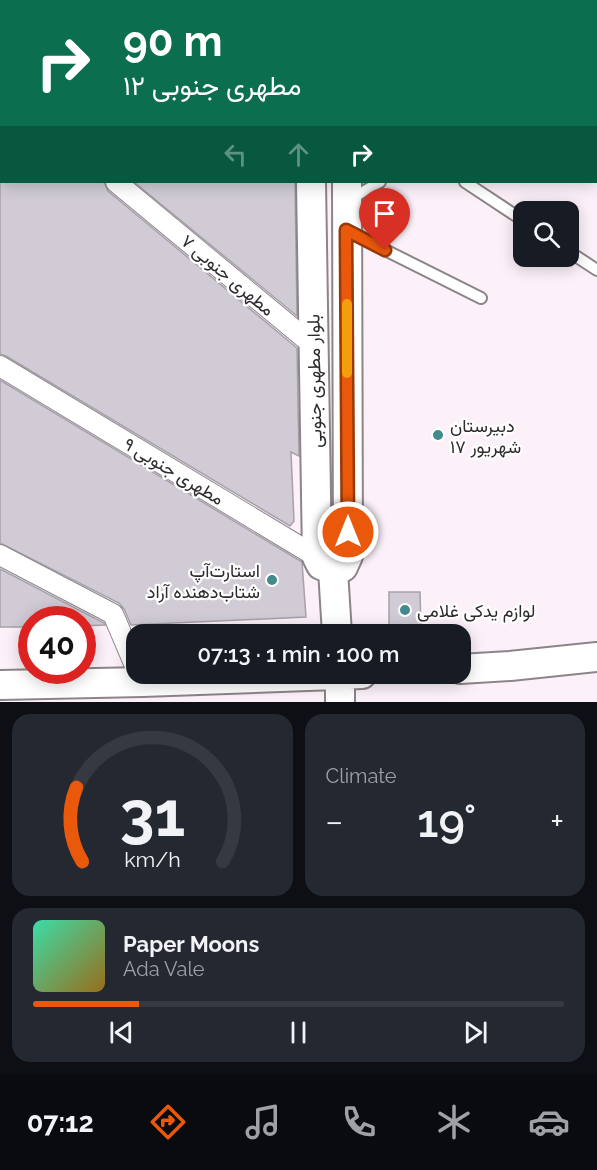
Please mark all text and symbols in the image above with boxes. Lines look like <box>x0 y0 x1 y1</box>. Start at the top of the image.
text: 90 m <box>123 17 223 66</box>
icon: right <box>24 24 102 102</box>
text: مطهری جنوبی ۱۲ <box>123 70 301 101</box>
icon: left <box>219 138 252 171</box>
icon: ahead <box>282 138 315 171</box>
icon: right <box>345 138 378 171</box>
pin <box>359 188 410 250</box>
icon: arrive <box>368 197 401 230</box>
map controls <box>513 201 579 267</box>
button: search <box>513 201 579 267</box>
street label: مطهری جنوبی ۷ <box>177 230 279 321</box>
street label: بلوار مطهری جنوبی <box>302 314 327 448</box>
place label: دبیرستان ۱۷ شهریور <box>450 415 521 458</box>
marker: دبیرستان ۱۷ شهریور <box>431 428 445 442</box>
street label: مطهری جنوبی ۹ <box>120 433 228 510</box>
position arrow <box>316 500 380 564</box>
place label: استارت‌آپ شتاب‌دهنده آراد <box>147 560 260 603</box>
marker: استارت‌آپ شتاب‌دهنده آراد <box>265 573 279 587</box>
place label: لوازم یدکی غلامی <box>417 600 536 623</box>
marker: لوازم یدکی غلامی <box>398 603 412 617</box>
speed limit sign: 40 <box>18 606 96 684</box>
text: 07:13 · 1 min · 100 m <box>198 641 399 667</box>
text: Climate <box>326 764 397 788</box>
text: 31 <box>119 777 185 851</box>
text: 19° <box>417 795 476 848</box>
text: − <box>326 802 343 841</box>
text: + <box>550 802 564 841</box>
text: km/h <box>124 847 181 872</box>
text: Paper Moons <box>123 931 259 957</box>
text: Ada Vale <box>123 957 205 981</box>
icon: previous <box>105 1016 138 1049</box>
icon: pause <box>282 1016 315 1049</box>
icon: next <box>459 1016 492 1049</box>
icon: directions <box>147 1101 189 1143</box>
icon: music <box>242 1101 284 1143</box>
icon: phone <box>338 1101 380 1143</box>
icon: climate <box>433 1101 475 1143</box>
icon: car <box>528 1101 570 1143</box>
text: 07:12 <box>27 1107 94 1138</box>

